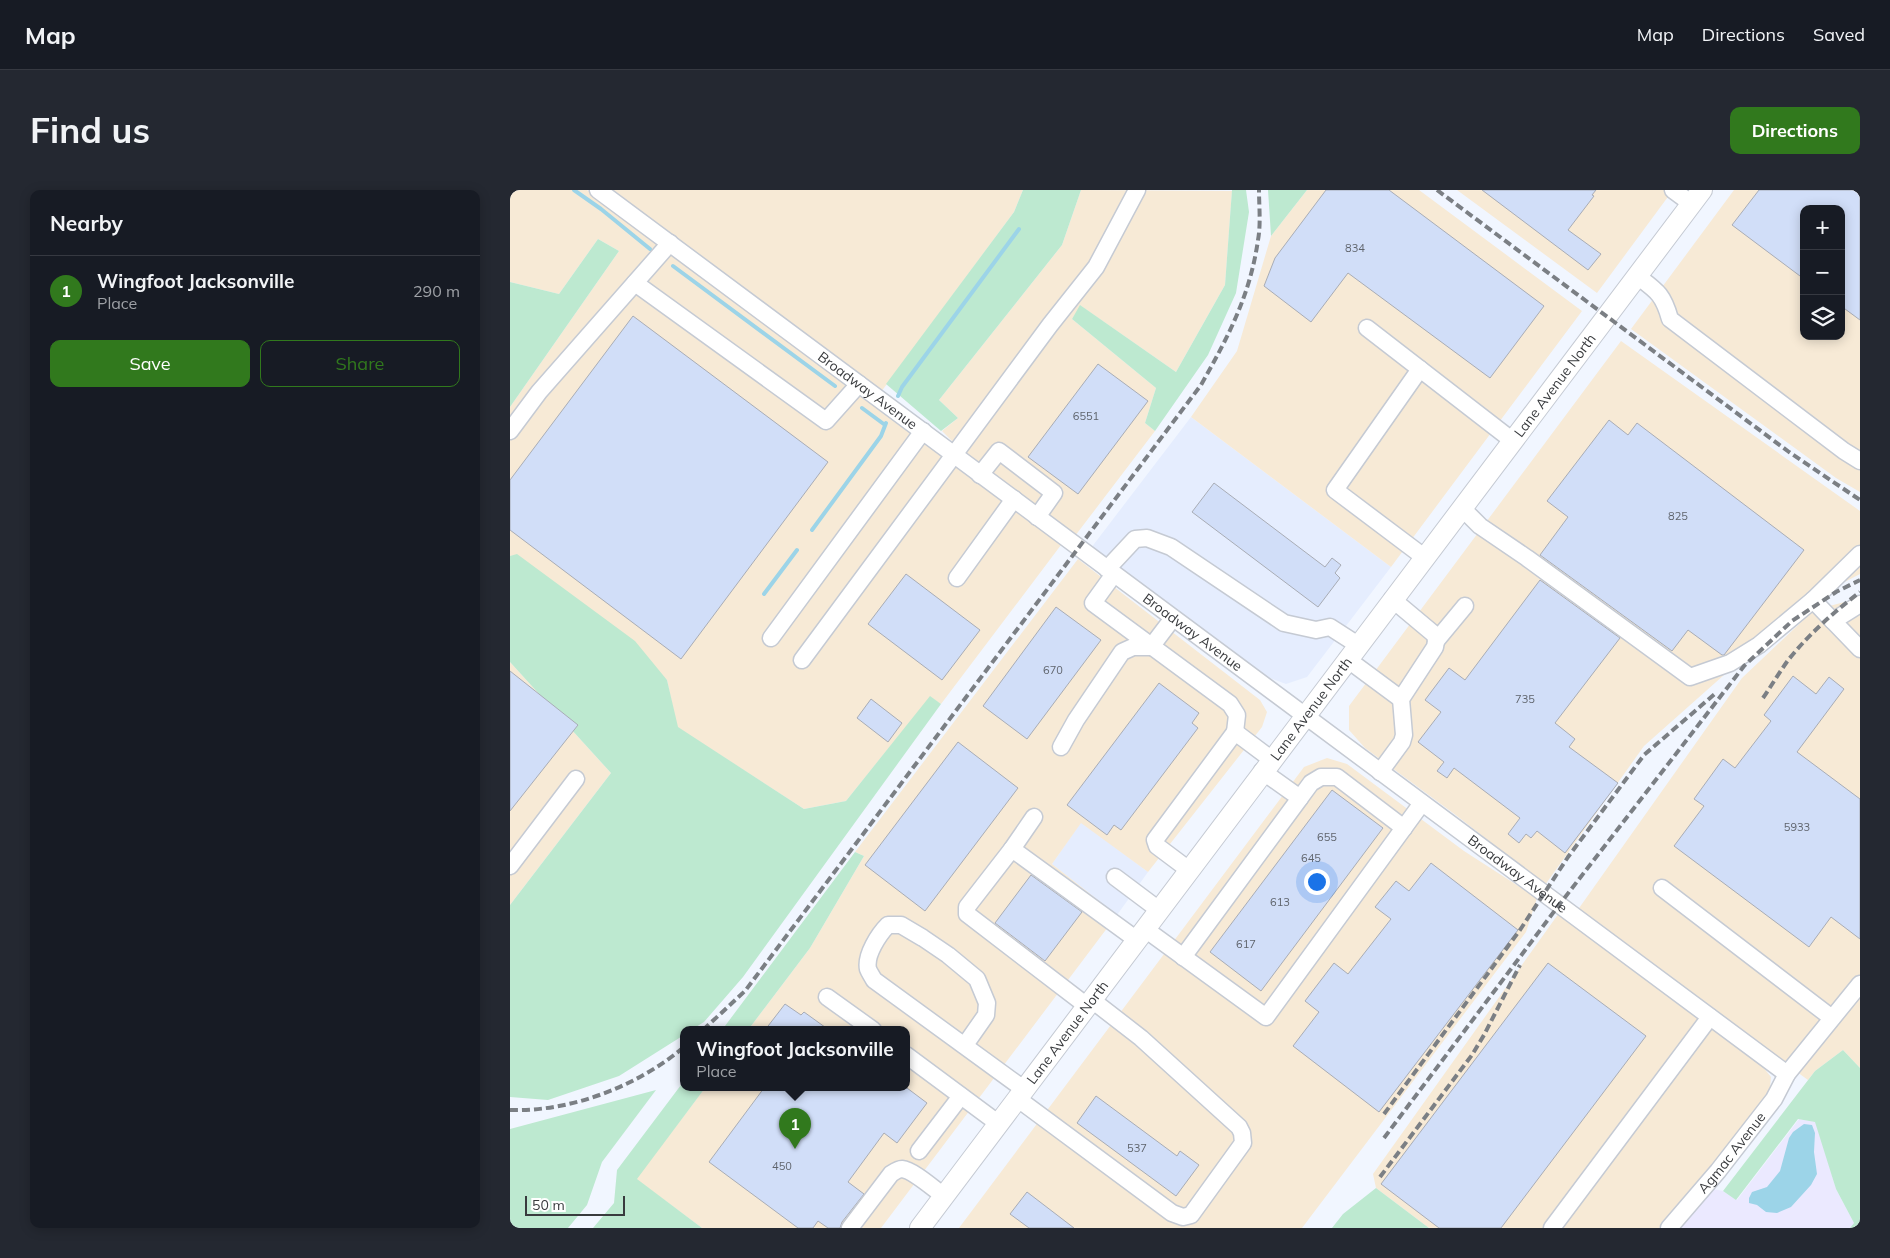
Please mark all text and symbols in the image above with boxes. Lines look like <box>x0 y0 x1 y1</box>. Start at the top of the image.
text: Map <box>25 20 76 50</box>
text: Map <box>1637 23 1674 46</box>
text: Directions <box>1702 23 1785 46</box>
text: Saved <box>1813 23 1865 46</box>
button: Directions <box>1730 107 1860 154</box>
text: Find us <box>30 108 150 152</box>
map controls <box>1800 205 1845 340</box>
button: + <box>1800 205 1845 250</box>
text: Nearby <box>50 210 123 236</box>
house number: 834 <box>1345 241 1365 255</box>
button: − <box>1800 250 1845 295</box>
text: Wingfoot Jacksonville <box>97 269 294 293</box>
text: 1 <box>61 281 71 301</box>
text: 290 m <box>413 281 460 301</box>
text: Place <box>97 293 137 313</box>
button: layers <box>1800 295 1845 340</box>
street label: Lane Avenue North <box>1510 330 1600 441</box>
button: Save <box>50 340 250 387</box>
button: Share <box>260 340 460 387</box>
street label: Broadway Avenue <box>814 348 921 433</box>
house number: 6551 <box>1073 409 1099 423</box>
house number: 825 <box>1668 509 1688 523</box>
street label: Broadway Avenue <box>1139 589 1246 675</box>
street label: Lane Avenue North <box>1266 653 1356 764</box>
house number: 670 <box>1043 663 1063 677</box>
house number: 735 <box>1515 692 1535 706</box>
house number: 5933 <box>1784 820 1810 834</box>
house number: 655 <box>1317 830 1337 844</box>
street label: Broadway Avenue <box>1464 831 1571 917</box>
house number: 645 <box>1301 851 1321 865</box>
your location <box>1304 869 1330 895</box>
house number: 613 <box>1270 895 1290 909</box>
house number: 617 <box>1236 937 1256 951</box>
street label: Lane Avenue North <box>1023 977 1112 1088</box>
popup <box>680 1026 910 1091</box>
text: Wingfoot Jacksonville <box>696 1037 894 1061</box>
text: Place <box>696 1061 737 1081</box>
pin: 1 <box>779 1108 811 1149</box>
street label: Agmac Avenue <box>1694 1108 1769 1197</box>
house number: 537 <box>1127 1141 1147 1155</box>
house number: 450 <box>772 1159 792 1173</box>
scale bar <box>525 1193 625 1216</box>
text: 50 m <box>532 1196 565 1214</box>

